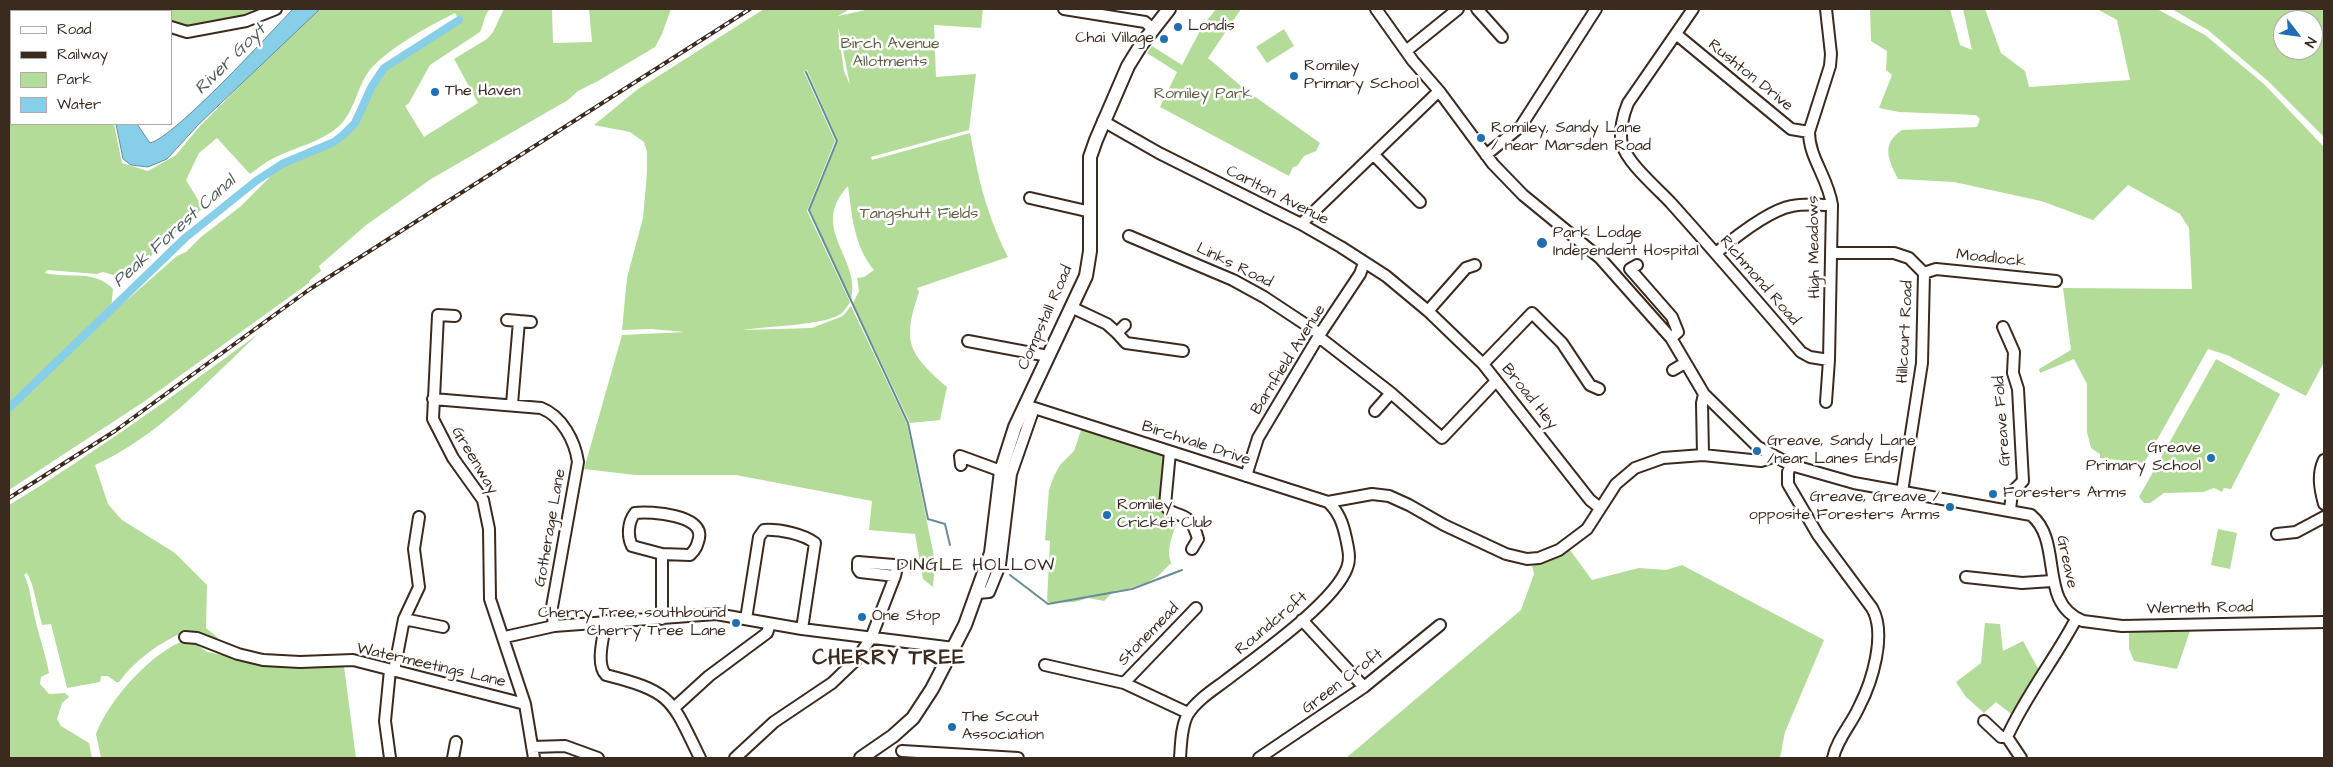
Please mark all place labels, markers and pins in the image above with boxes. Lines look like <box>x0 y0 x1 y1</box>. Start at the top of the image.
place label: Londis <box>1188 17 1235 37</box>
marker: Londis <box>1172 21 1184 33</box>
place label: Chai Village <box>1075 29 1154 49</box>
marker: Chai Village <box>1158 33 1170 45</box>
place label: Romiley Primary School <box>1304 57 1419 95</box>
marker: Romiley Primary School <box>1288 70 1300 82</box>
place label: The Haven <box>445 82 521 102</box>
marker: The Haven <box>429 86 441 98</box>
place label: Romiley, Sandy Lane / near Marsden Road <box>1491 119 1651 157</box>
marker: Romiley, Sandy Lane / near Marsden Road <box>1475 132 1487 144</box>
place label: Park Lodge Independent Hospital <box>1553 224 1699 262</box>
marker: Park Lodge Independent Hospital <box>1535 236 1549 250</box>
place label: Greave, Sandy Lane /near Lanes Ends <box>1767 432 1916 470</box>
place label: Greave Primary School <box>2086 439 2201 477</box>
marker: Greave, Sandy Lane /near Lanes Ends <box>1751 445 1763 457</box>
marker: Greave Primary School <box>2205 452 2217 464</box>
place label: Foresters Arms <box>2003 484 2127 504</box>
place label: Greave, Greave / opposite Foresters Arms <box>1749 488 1940 526</box>
marker: Foresters Arms <box>1987 488 1999 500</box>
place label: Romiley Cricket Club <box>1117 496 1212 534</box>
marker: Greave, Greave / opposite Foresters Arms <box>1944 501 1956 513</box>
marker: Romiley Cricket Club <box>1101 509 1113 521</box>
place label: Cherry Tree, southbound Cherry Tree Lane <box>538 604 726 642</box>
place label: One Stop <box>872 607 940 627</box>
marker: One Stop <box>856 611 868 623</box>
marker: Cherry Tree, southbound Cherry Tree Lane <box>730 617 742 629</box>
place label: The Scout Association <box>962 708 1044 746</box>
marker: The Scout Association <box>946 721 958 733</box>

